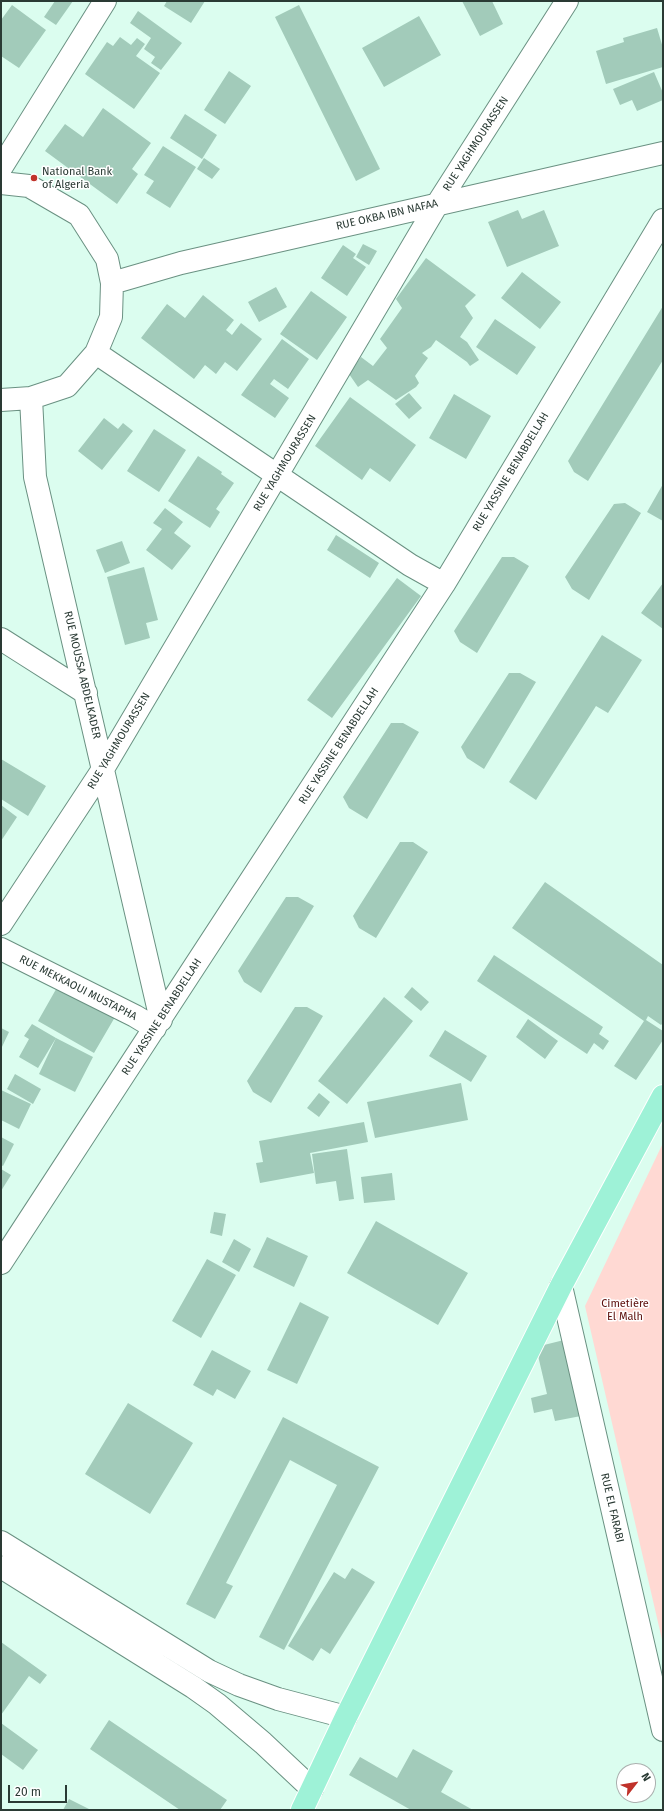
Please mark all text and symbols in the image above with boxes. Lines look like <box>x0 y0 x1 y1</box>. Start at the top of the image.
street label: RUE YAGHMOURASSEN <box>440 94 512 194</box>
place label: National Bank of Algeria <box>42 165 112 191</box>
marker: National Bank of Algeria <box>29 173 39 183</box>
street label: RUE OKBA IBN NAFAA <box>335 197 439 233</box>
street label: RUE YASSINE BENABDELLAH <box>470 410 552 534</box>
street label: RUE YAGHMOURASSEN <box>251 412 319 514</box>
street label: RUE MOUSSA ABDELKADER <box>61 610 103 740</box>
street label: RUE YASSINE BENABDELLAH <box>296 685 382 807</box>
street label: RUE YAGHMOURASSEN <box>85 690 153 792</box>
street label: RUE MEKKAOUI MUSTAPHA <box>17 953 139 1023</box>
street label: RUE YASSINE BENABDELLAH <box>119 956 205 1078</box>
park label: Cimetière El Malh <box>601 1297 649 1323</box>
street label: RUE EL FARABI <box>598 1472 626 1544</box>
north arrow <box>616 1763 656 1803</box>
text: N <box>638 1771 653 1784</box>
scale bar <box>10 1777 69 1803</box>
text: 20 m <box>15 1785 41 1799</box>

